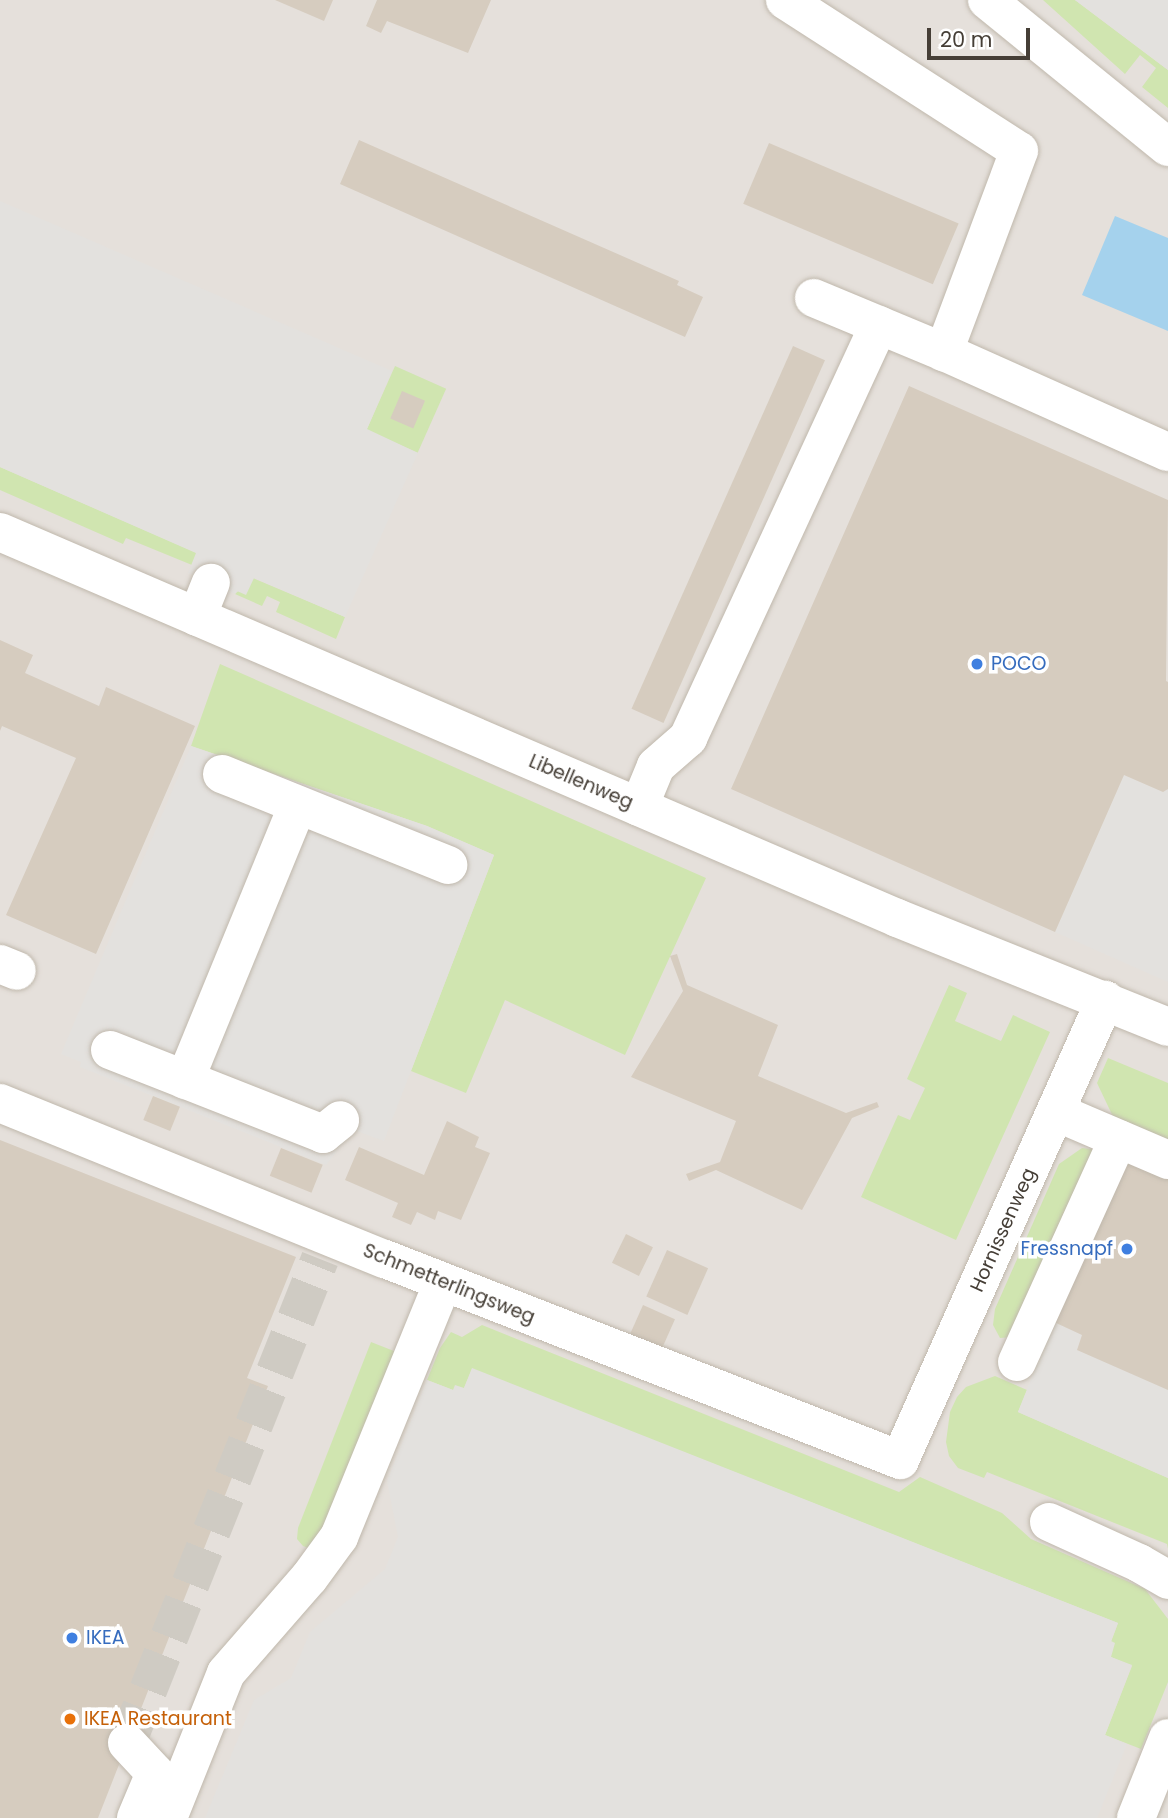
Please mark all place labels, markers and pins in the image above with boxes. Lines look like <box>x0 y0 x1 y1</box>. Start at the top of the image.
place label: POCO <box>991 653 1047 675</box>
marker: POCO <box>969 656 985 672</box>
place label: Fressnapf <box>1021 1238 1113 1260</box>
marker: Fressnapf <box>1119 1241 1135 1257</box>
place label: IKEA <box>86 1627 125 1649</box>
marker: IKEA <box>64 1630 80 1646</box>
place label: IKEA Restaurant <box>84 1708 232 1730</box>
marker: IKEA Restaurant <box>62 1711 78 1727</box>

